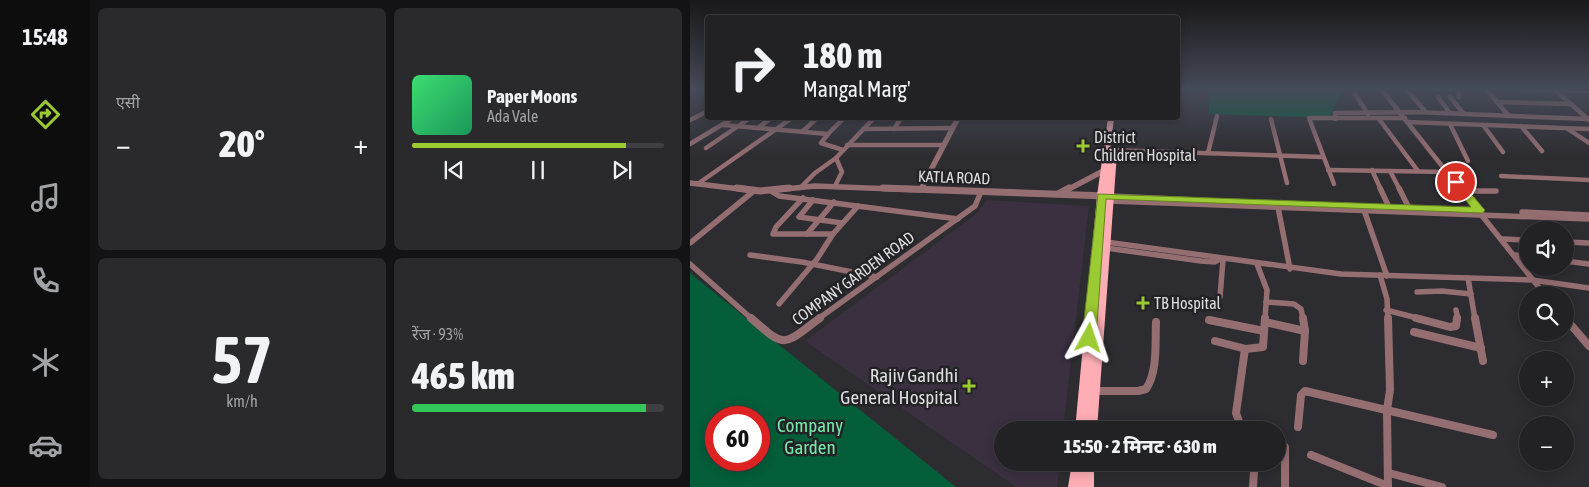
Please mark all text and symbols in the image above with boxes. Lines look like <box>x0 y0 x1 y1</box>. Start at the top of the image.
text: 15:48 <box>22 24 68 50</box>
icon: right <box>720 35 785 100</box>
text: 180 m <box>803 35 882 75</box>
text: Mangal Marg' <box>803 76 911 102</box>
text: Paper Moons <box>487 85 577 107</box>
text: एसी <box>116 93 140 111</box>
icon: directions <box>28 97 63 132</box>
text: Ada Vale <box>487 107 538 125</box>
text: 20° <box>219 122 265 165</box>
text: − <box>116 128 131 160</box>
text: + <box>353 128 368 160</box>
place label: District Children Hospital <box>1094 128 1197 165</box>
marker: District Children Hospital <box>1076 139 1090 153</box>
icon: previous <box>440 156 468 184</box>
icon: pause <box>524 156 552 184</box>
icon: next <box>608 156 636 184</box>
pin <box>1435 161 1477 203</box>
street label: KATLA ROAD <box>918 167 990 187</box>
icon: arrive <box>1442 168 1470 196</box>
icon: music <box>28 180 63 215</box>
map controls <box>1519 221 1574 471</box>
button: sound <box>1519 221 1574 276</box>
street label: COMPANY GARDEN ROAD <box>788 228 918 328</box>
icon: phone <box>28 263 63 298</box>
button: search <box>1519 286 1574 341</box>
place label: TB Hospital <box>1154 294 1222 313</box>
marker: TB Hospital <box>1136 296 1150 310</box>
position arrow <box>1062 311 1114 363</box>
text: 57 <box>211 322 273 397</box>
text: रेंज · 93% <box>412 325 463 343</box>
icon: climate <box>28 345 63 380</box>
button: + <box>1519 351 1574 406</box>
text: 465 km <box>412 354 515 397</box>
place label: Rajiv Gandhi General Hospital <box>840 364 958 408</box>
marker: Rajiv Gandhi General Hospital <box>962 379 976 393</box>
text: km/h <box>226 392 258 410</box>
speed limit sign: 60 <box>705 406 770 471</box>
park label: Company Garden <box>777 414 843 458</box>
button: − <box>1519 416 1574 471</box>
icon: car <box>28 428 63 463</box>
text: 15:50 · 2 मिनट · 630 m <box>1063 435 1217 457</box>

